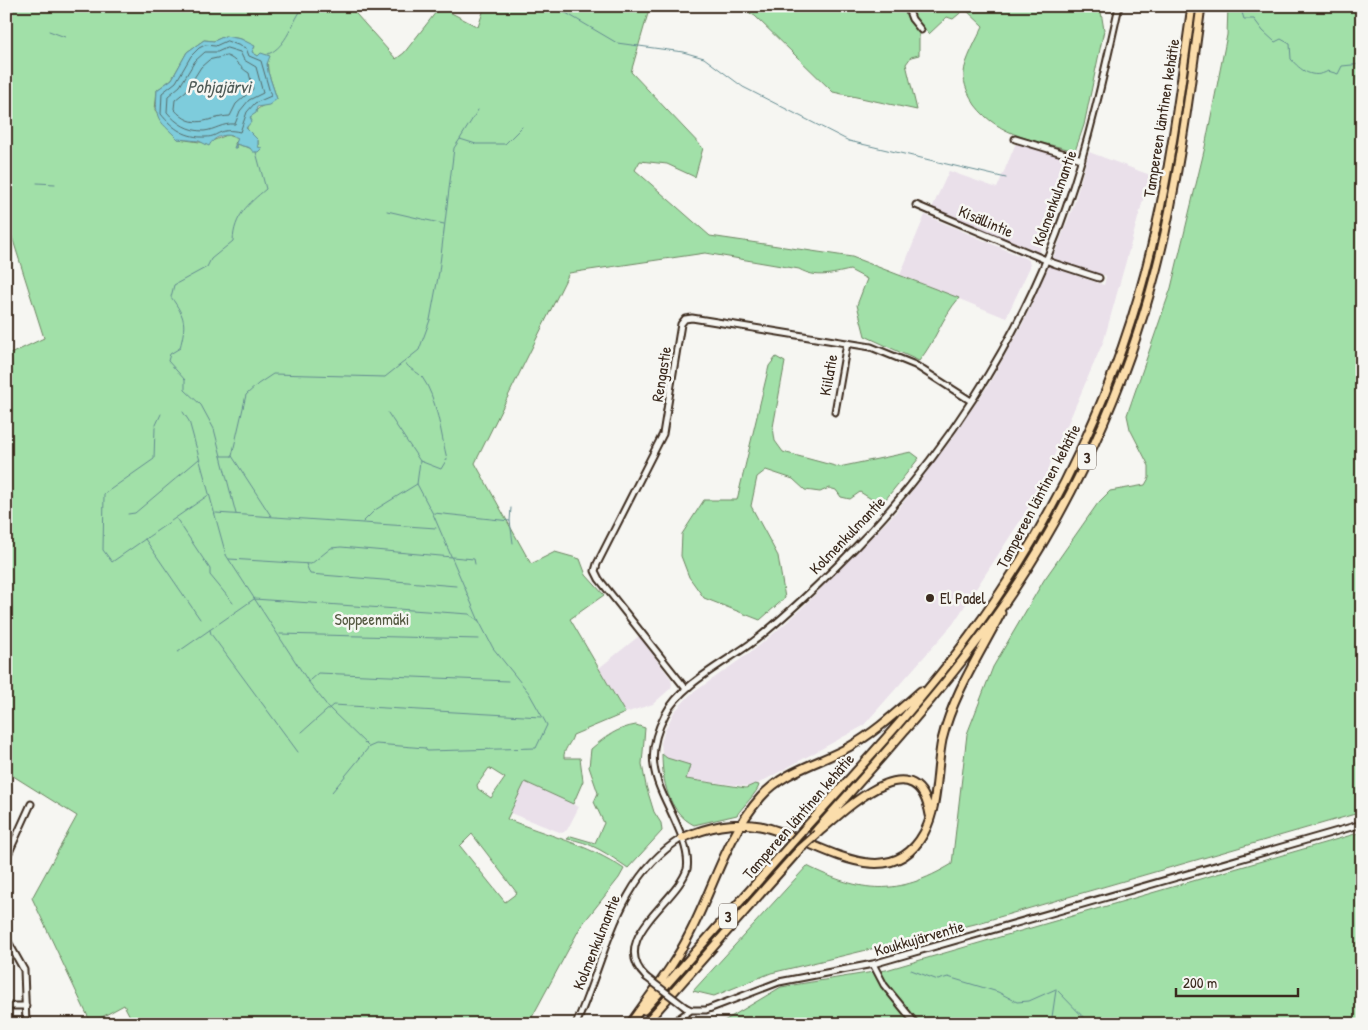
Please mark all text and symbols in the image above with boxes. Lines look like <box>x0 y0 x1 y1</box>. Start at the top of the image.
street label: Tampereen läntinen kehätie <box>1138 36 1185 199</box>
water label: Pohjajärvi <box>187 74 253 99</box>
street label: Kolmenkulmantie <box>1026 146 1082 249</box>
street label: Kisällintie <box>955 200 1017 243</box>
street label: Rengastie <box>646 344 676 403</box>
street label: Kiilatie <box>814 352 843 397</box>
street label: Tampereen läntinen kehätie <box>991 419 1086 572</box>
road number: 3 <box>1078 444 1096 470</box>
street label: Kolmenkulmantie <box>804 491 890 579</box>
place label: El Padel <box>940 587 987 609</box>
marker: El Padel <box>924 592 936 604</box>
park label: Soppeenmäki <box>335 608 409 630</box>
street label: Tampereen läntinen kehätie <box>737 748 859 884</box>
street label: Kolmenkulmantie <box>567 891 625 993</box>
road number: 3 <box>719 904 737 928</box>
street label: Koukkujärventie <box>871 914 967 961</box>
scale bar <box>1176 965 1298 997</box>
text: 200 m <box>1183 972 1217 993</box>

